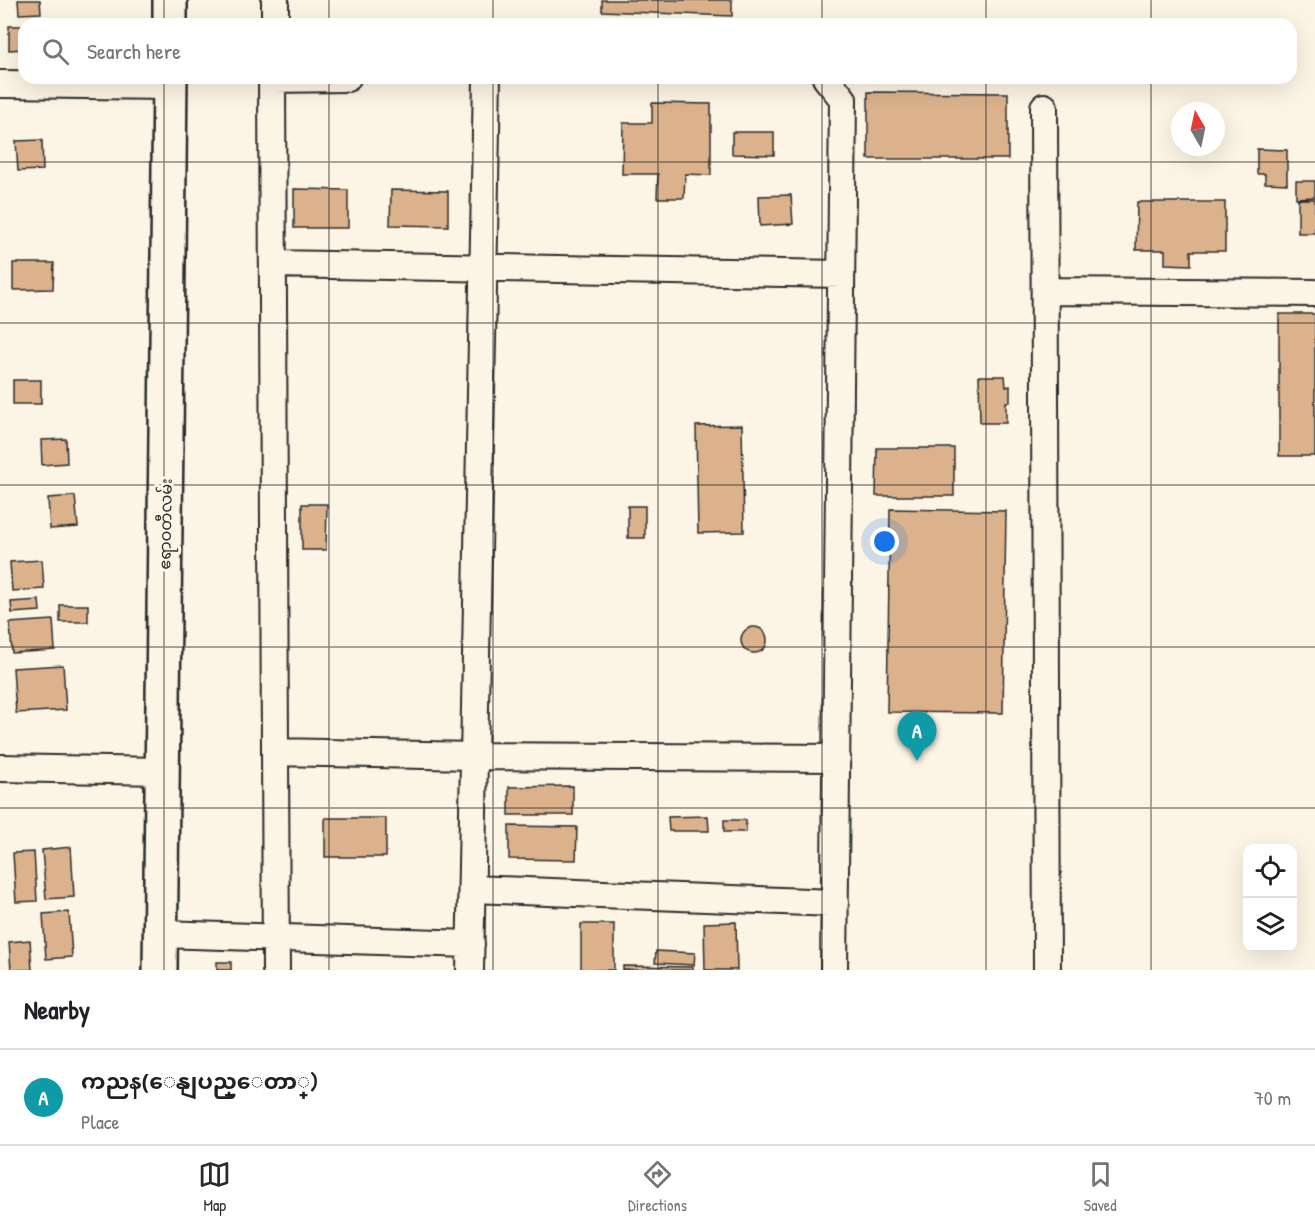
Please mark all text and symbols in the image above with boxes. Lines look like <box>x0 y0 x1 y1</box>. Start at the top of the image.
search box <box>18 18 1297 84</box>
icon: search <box>39 35 72 68</box>
text: Search here <box>87 36 181 66</box>
north arrow <box>1171 102 1225 156</box>
street label: ဧရာဝတီလမ်း <box>153 478 180 570</box>
your location <box>870 527 899 556</box>
pin: A <box>898 712 936 761</box>
map controls <box>1243 844 1297 952</box>
button: locate <box>1243 844 1297 898</box>
button: layers <box>1243 898 1297 952</box>
text: Nearby <box>24 992 90 1027</box>
text: ကညန(ေနျပည္ေတာ္) <box>81 1066 318 1096</box>
text: A <box>39 1084 48 1111</box>
text: 70 m <box>1254 1084 1291 1111</box>
text: Place <box>81 1108 120 1135</box>
tab: Map <box>198 1158 231 1216</box>
tab: Directions <box>628 1158 687 1216</box>
tab: Saved <box>1084 1158 1117 1216</box>

